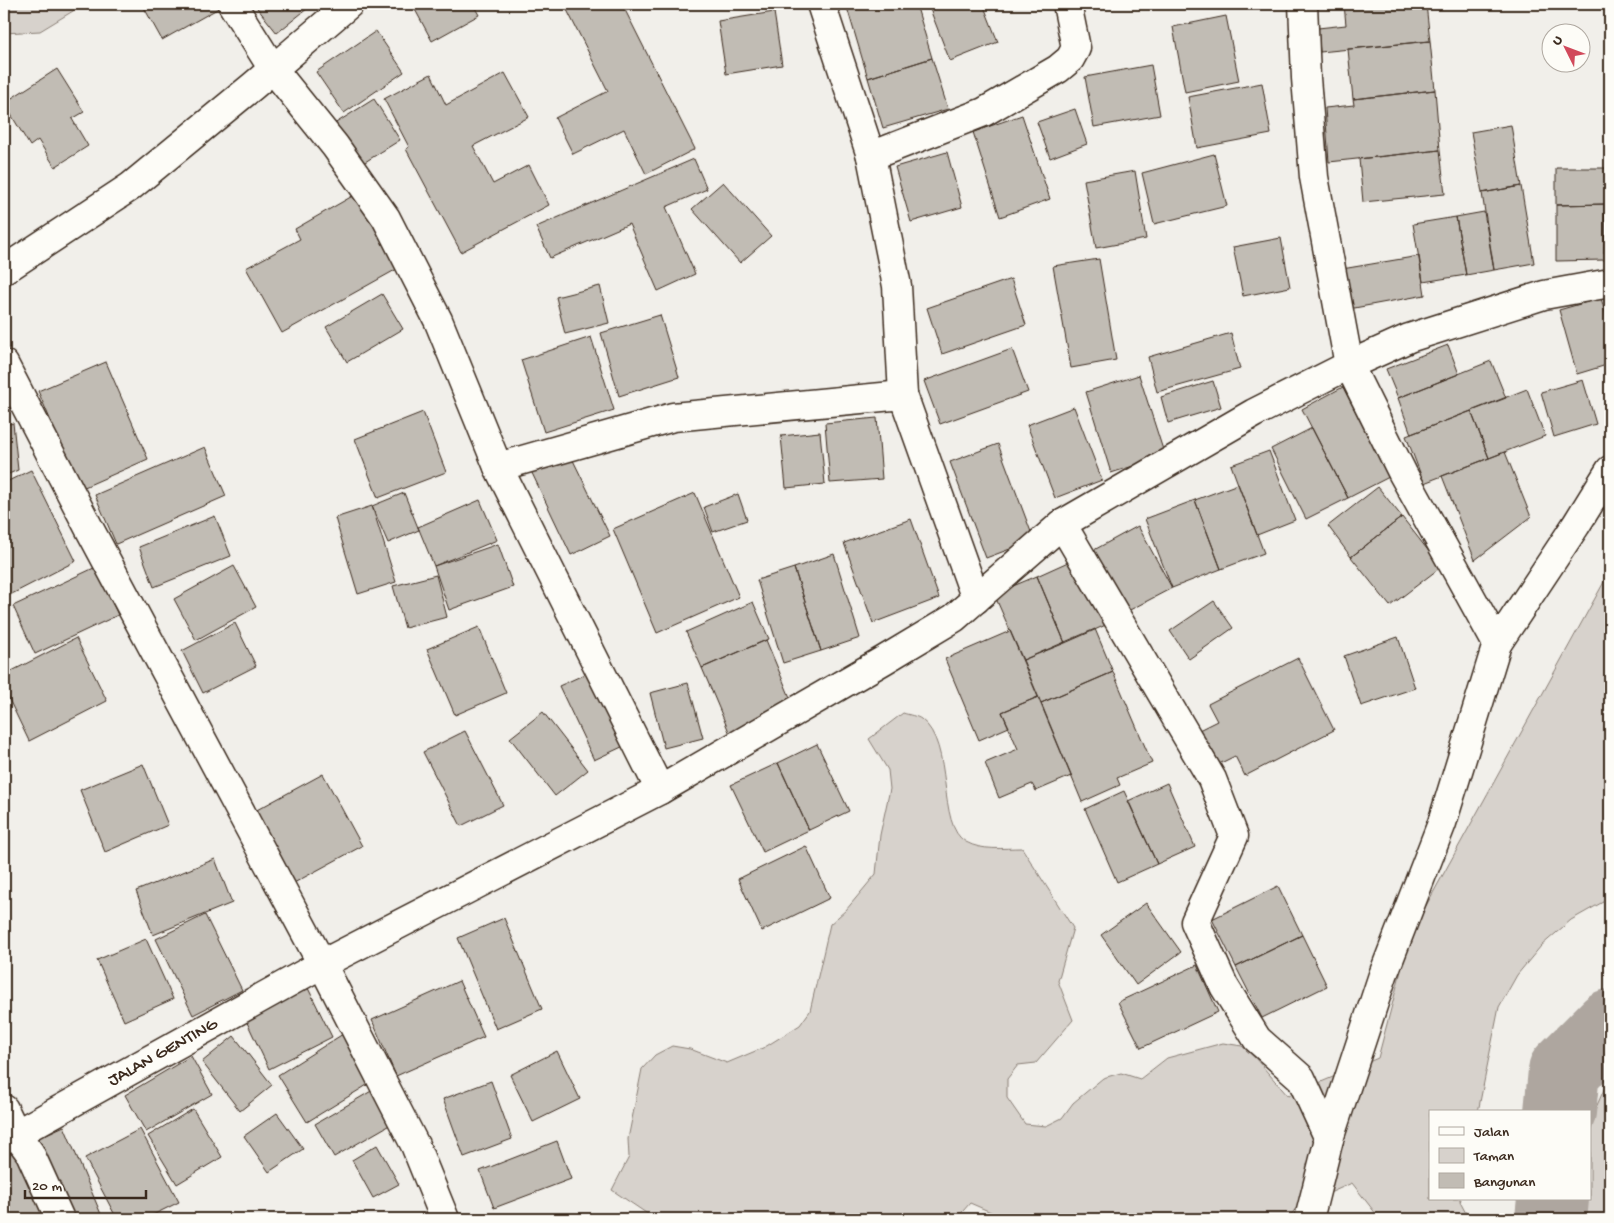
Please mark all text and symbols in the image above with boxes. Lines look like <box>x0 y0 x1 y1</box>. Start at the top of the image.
north arrow <box>1542 22 1592 72</box>
text: U <box>1549 32 1567 50</box>
street label: JALAN GENTING <box>104 1013 222 1091</box>
legend <box>1429 1110 1592 1200</box>
text: Jalan <box>1474 1124 1509 1142</box>
text: Taman <box>1473 1148 1514 1166</box>
scale bar <box>25 1168 146 1200</box>
text: Bangunan <box>1473 1174 1535 1192</box>
text: 20 m <box>32 1178 62 1196</box>

